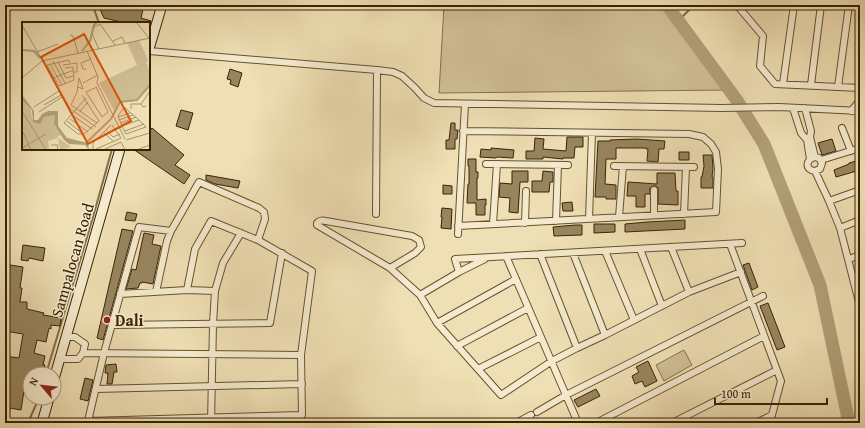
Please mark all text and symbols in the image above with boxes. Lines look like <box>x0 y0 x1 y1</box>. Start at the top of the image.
inset map <box>22 22 150 150</box>
street label: Sampalocan Road <box>44 200 100 320</box>
place label: Dali <box>115 308 144 332</box>
marker: Dali <box>102 315 112 325</box>
north arrow <box>22 366 62 406</box>
text: N <box>24 374 42 388</box>
scale bar <box>715 380 827 406</box>
text: 100 m <box>721 385 751 402</box>

